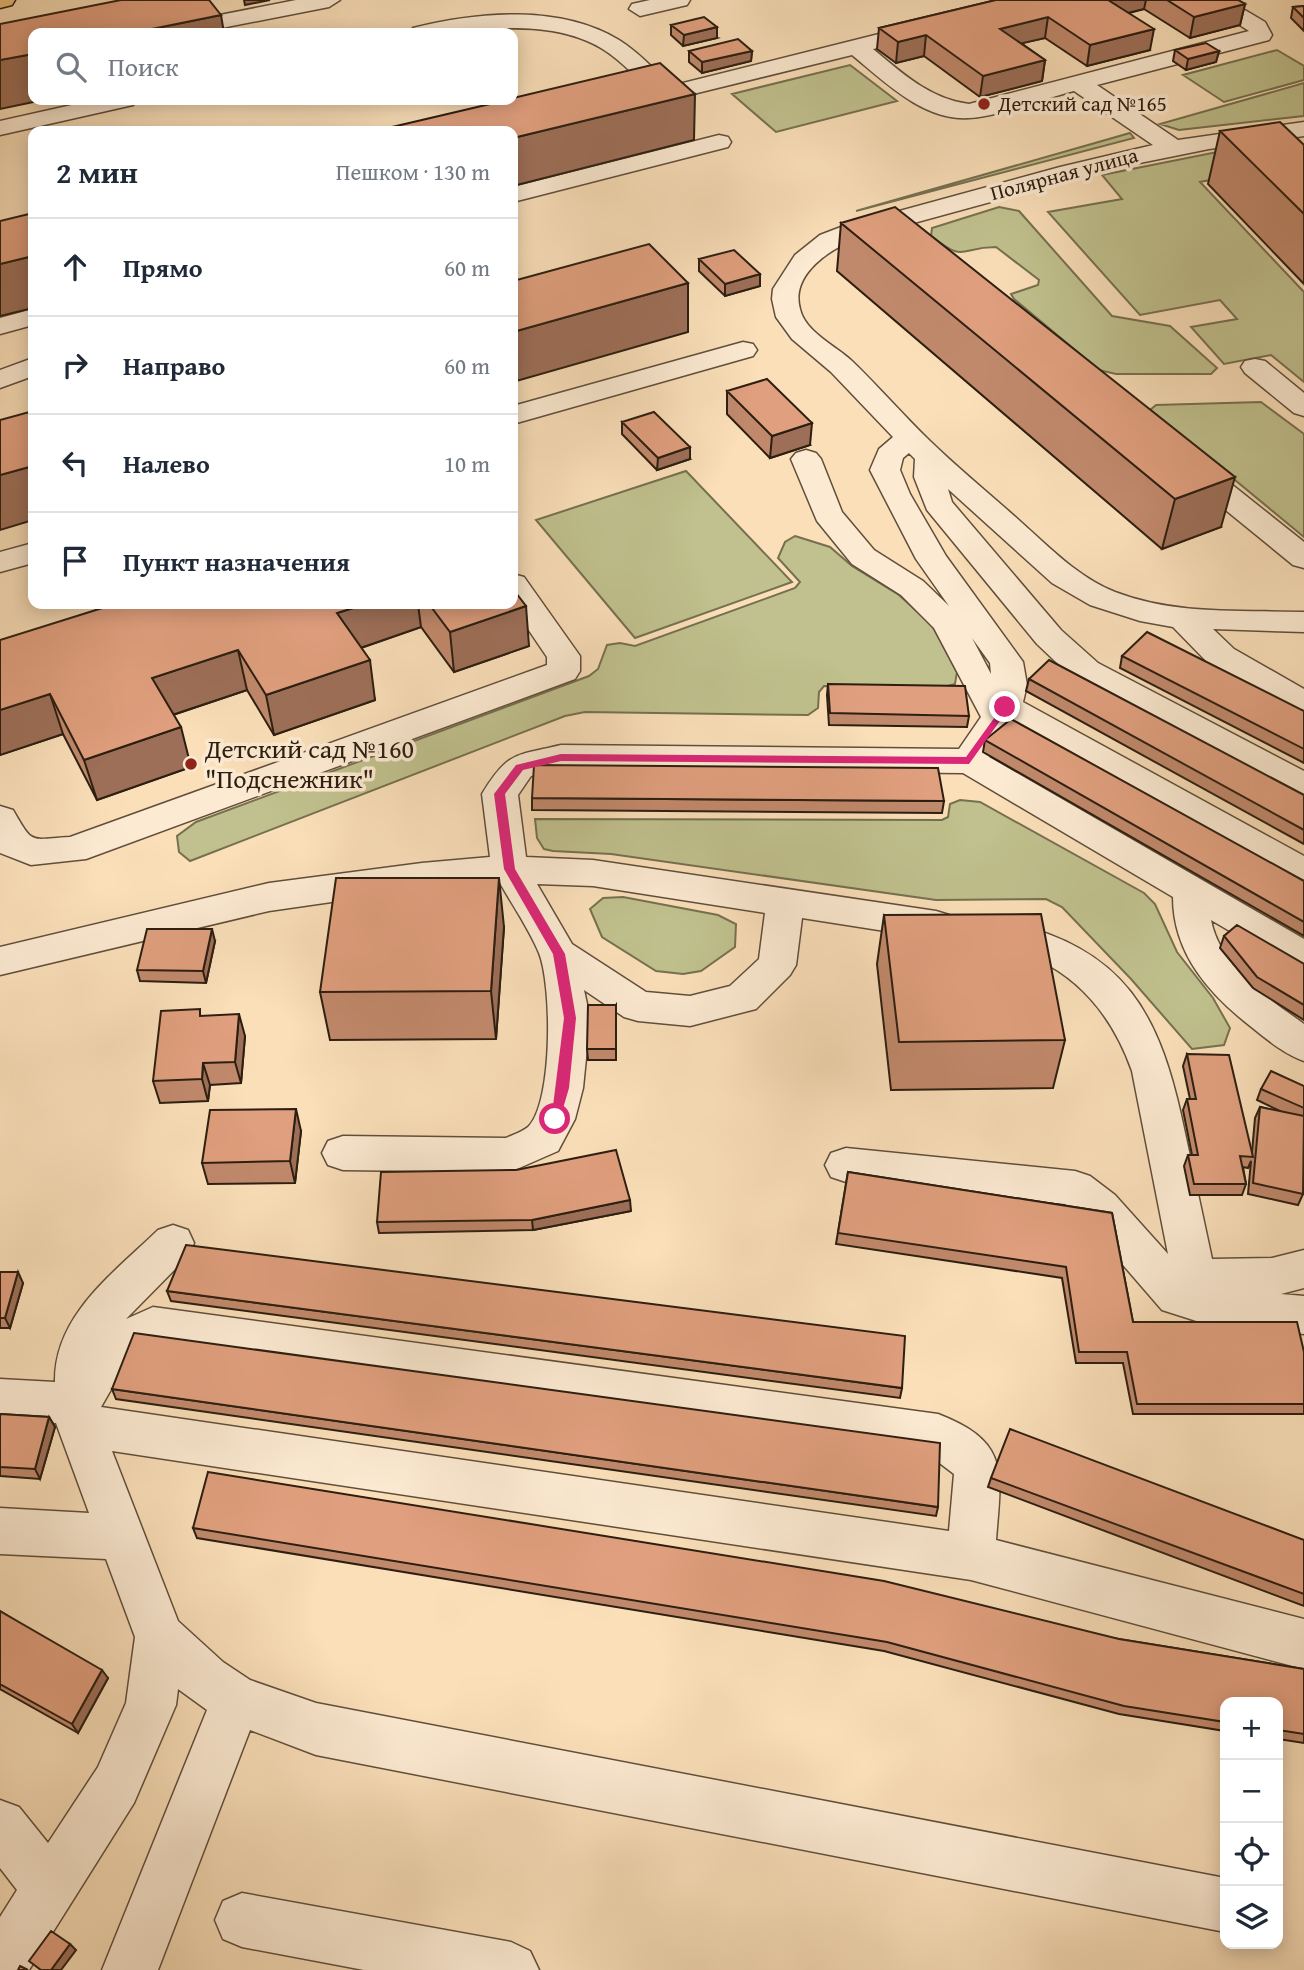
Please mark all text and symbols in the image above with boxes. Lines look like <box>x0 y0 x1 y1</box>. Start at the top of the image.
search box <box>28 28 518 105</box>
text: Поиск <box>108 47 179 86</box>
icon: search <box>52 48 90 86</box>
place label: Детский сад №165 <box>997 88 1167 119</box>
marker: Детский сад №165 <box>976 96 992 112</box>
street label: Полярная улица <box>986 139 1141 208</box>
text: 2 мин <box>56 150 138 194</box>
text: Пешком · 130 m <box>336 155 490 188</box>
icon: ahead <box>56 248 94 286</box>
text: Прямо <box>123 248 203 287</box>
text: 60 m <box>444 251 490 284</box>
icon: right <box>56 346 94 384</box>
text: Направо <box>123 346 225 385</box>
text: 60 m <box>444 349 490 382</box>
icon: left <box>56 444 94 482</box>
text: Налево <box>123 444 210 483</box>
text: 10 m <box>444 447 490 480</box>
icon: arrive <box>56 542 94 580</box>
text: Пункт назначения <box>123 542 350 581</box>
route end <box>989 691 1020 722</box>
place label: Детский сад №160 "Подснежник" <box>204 729 414 798</box>
marker: Детский сад №160 "Подснежник" <box>183 756 199 772</box>
route start <box>539 1103 570 1134</box>
map controls <box>1220 1697 1283 1949</box>
button: + <box>1220 1697 1283 1760</box>
button: − <box>1220 1760 1283 1823</box>
button: locate <box>1220 1823 1283 1886</box>
button: layers <box>1220 1886 1283 1949</box>

